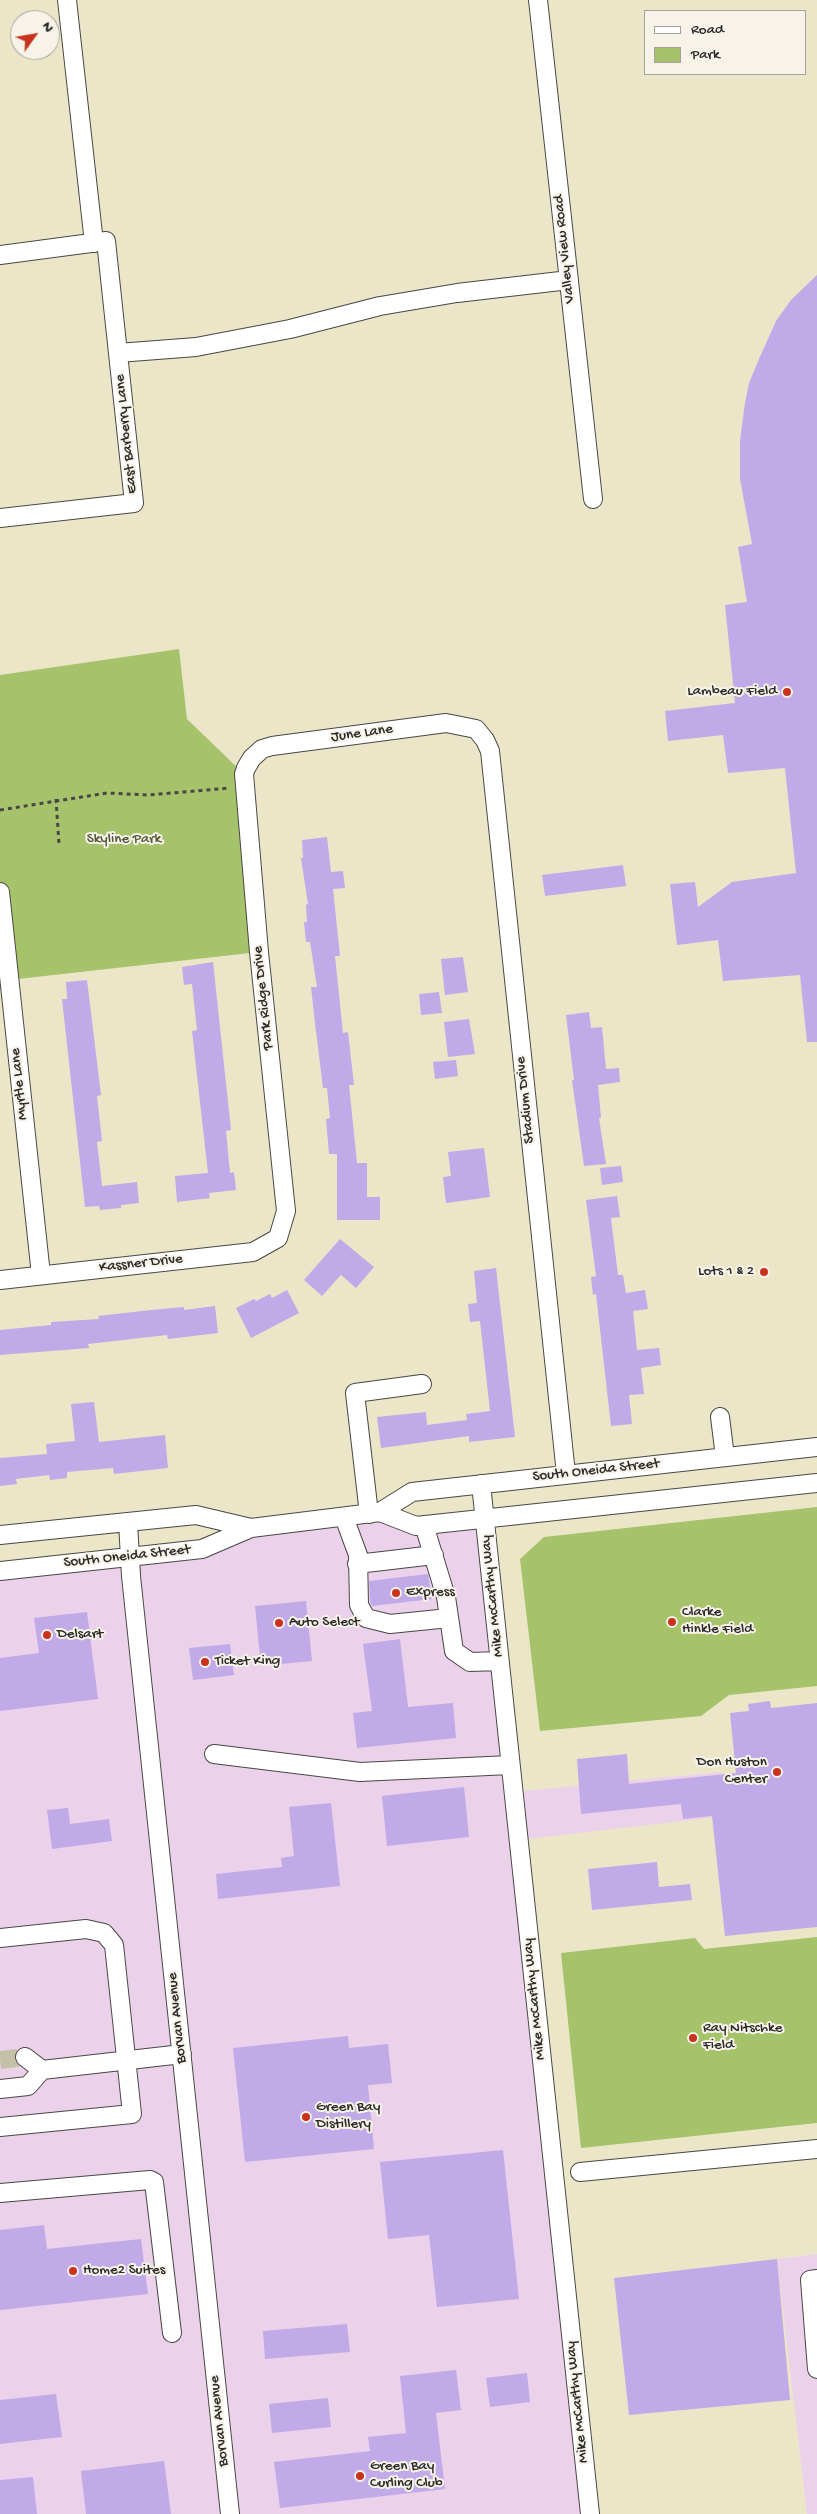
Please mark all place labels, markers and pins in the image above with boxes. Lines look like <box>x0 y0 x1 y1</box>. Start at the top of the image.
place label: Lambeau Field <box>687 683 777 701</box>
marker: Lambeau Field <box>781 686 793 698</box>
place label: Lots 1 & 2 <box>698 1263 754 1281</box>
marker: Lots 1 & 2 <box>758 1266 770 1278</box>
place label: Express <box>406 1584 455 1602</box>
marker: Express <box>390 1587 402 1599</box>
place label: Clarke Hinkle Field <box>682 1604 753 1639</box>
place label: Auto Select <box>289 1614 359 1632</box>
marker: Clarke Hinkle Field <box>666 1616 678 1628</box>
marker: Auto Select <box>273 1617 285 1629</box>
place label: Delsart <box>57 1626 103 1644</box>
marker: Delsart <box>41 1629 53 1641</box>
place label: Ticket King <box>215 1653 280 1671</box>
marker: Ticket King <box>199 1656 211 1668</box>
place label: Don Huston Center <box>697 1754 767 1789</box>
marker: Don Huston Center <box>771 1766 783 1778</box>
place label: Ray Nitschke Field <box>703 2020 782 2055</box>
marker: Ray Nitschke Field <box>687 2032 699 2044</box>
place label: Green Bay Distillery <box>316 2099 380 2134</box>
marker: Green Bay Distillery <box>300 2111 312 2123</box>
place label: Home2 Suites <box>83 2262 165 2280</box>
marker: Home2 Suites <box>67 2265 79 2277</box>
place label: Green Bay Curling Club <box>370 2458 443 2493</box>
marker: Green Bay Curling Club <box>354 2470 366 2482</box>

